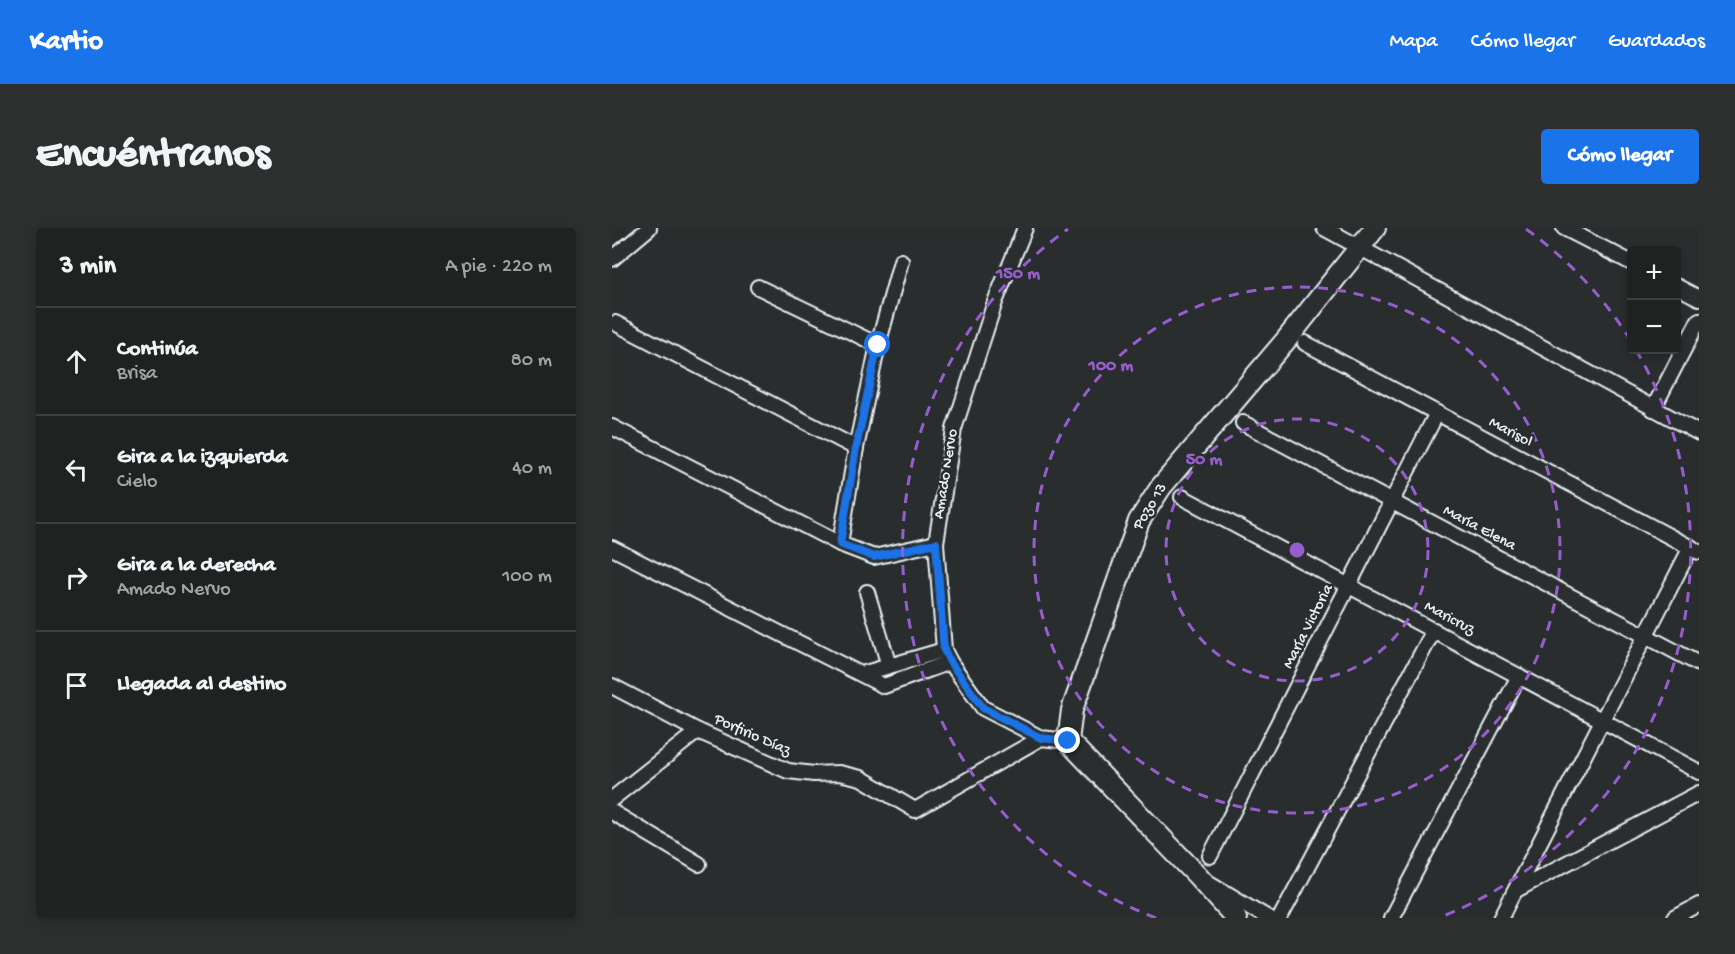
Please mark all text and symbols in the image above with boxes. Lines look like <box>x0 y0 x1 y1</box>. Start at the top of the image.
text: Kartio <box>30 26 103 59</box>
text: Mapa <box>1389 30 1438 55</box>
text: Cómo llegar <box>1471 30 1575 55</box>
text: Guardados <box>1608 30 1705 55</box>
button: Cómo llegar <box>1541 129 1699 184</box>
text: Encuéntranos <box>36 132 270 181</box>
map controls <box>1627 246 1681 354</box>
button: + <box>1627 246 1681 300</box>
text: 3 min <box>60 252 116 283</box>
text: A pie · 220 m <box>445 256 552 279</box>
text: 150 m <box>995 264 1040 285</box>
button: − <box>1627 300 1681 354</box>
route start <box>864 331 890 357</box>
text: Continúa <box>117 337 198 363</box>
icon: ahead <box>60 345 93 378</box>
text: 80 m <box>511 350 552 373</box>
text: 100 m <box>1088 356 1134 377</box>
text: Brisa <box>117 363 157 386</box>
street label: Marisol <box>1485 414 1535 452</box>
street label: Amado Nervo <box>931 428 963 520</box>
text: Gira a la izquierda <box>117 445 288 471</box>
text: 50 m <box>1186 450 1223 471</box>
icon: left <box>60 453 93 486</box>
text: 40 m <box>512 458 552 481</box>
text: Cielo <box>117 471 157 494</box>
street label: Pozo 13 <box>1129 480 1172 535</box>
street label: María Elena <box>1439 502 1520 557</box>
centre of rings <box>1287 540 1307 560</box>
text: Gira a la derecha <box>117 553 275 579</box>
icon: right <box>60 561 93 594</box>
text: 100 m <box>502 566 552 589</box>
text: Amado Nervo <box>117 579 231 602</box>
street label: María Victoria <box>1280 581 1339 673</box>
street label: Maricruz <box>1420 598 1478 641</box>
icon: arrive <box>60 669 93 702</box>
text: Llegada al destino <box>117 672 287 698</box>
street label: Porfirio Díaz <box>710 710 794 762</box>
route end <box>1054 727 1080 753</box>

